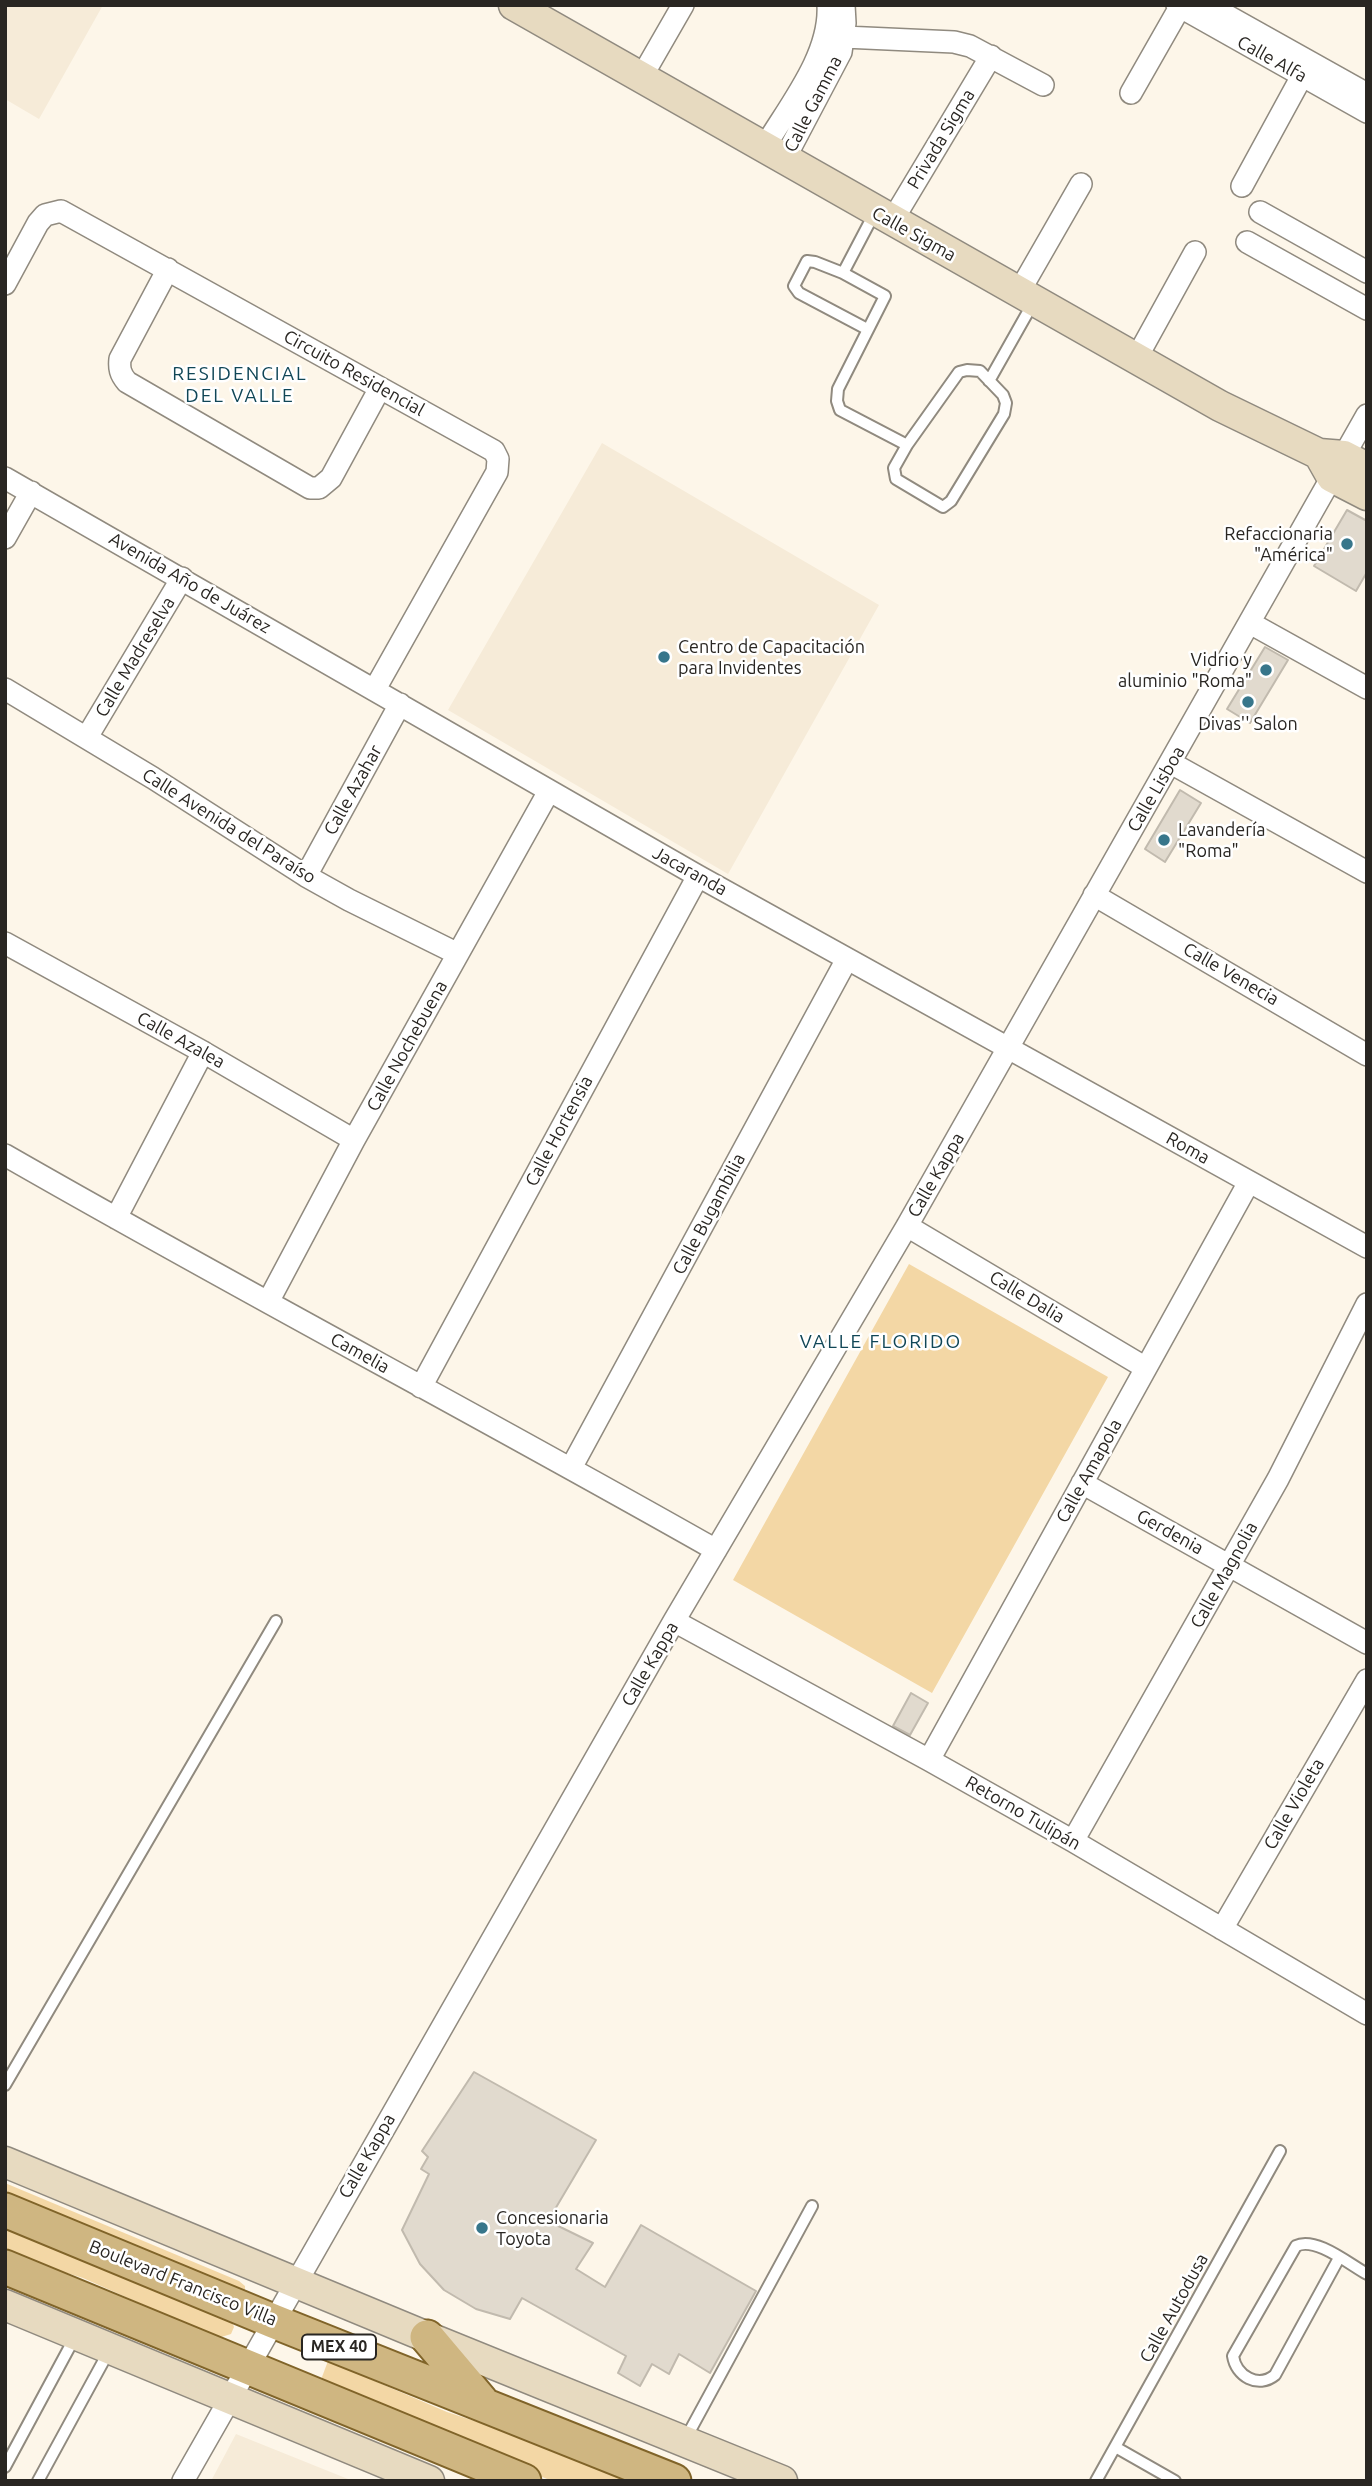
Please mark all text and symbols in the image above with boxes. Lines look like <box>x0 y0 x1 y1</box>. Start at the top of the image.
street label: Calle Alfa <box>1233 31 1311 87</box>
street label: Calle Gamma <box>779 52 847 156</box>
street label: Privada Sigma <box>903 85 979 193</box>
street label: Calle Sigma <box>868 202 960 266</box>
street label: Circuito Residencial <box>280 325 428 421</box>
district label: RESIDENCIAL DEL VALLE <box>174 363 306 407</box>
place label: Refaccionaria "América" <box>1224 523 1333 566</box>
street label: Avenida Año de Juárez <box>105 528 275 638</box>
marker: Refaccionaria "América" <box>1339 536 1355 552</box>
street label: Calle Madreselva <box>91 593 179 721</box>
place label: Centro de Capacitación para Invidentes <box>678 636 865 678</box>
marker: Centro de Capacitación para Invidentes <box>656 649 672 665</box>
place label: Vidrio y aluminio "Roma" <box>1118 649 1252 692</box>
marker: Vidrio y aluminio "Roma" <box>1258 662 1274 678</box>
marker: Divas'' Salon <box>1240 694 1256 710</box>
place label: Divas'' Salon <box>1198 713 1298 735</box>
street label: Calle Azahar <box>319 741 387 839</box>
street label: Calle Lisboa <box>1123 742 1189 836</box>
street label: Calle Avenida del Paraíso <box>138 764 320 888</box>
place label: Lavandería "Roma" <box>1178 819 1266 862</box>
marker: Lavandería "Roma" <box>1156 832 1172 848</box>
street label: Jacaranda <box>649 842 731 900</box>
street label: Calle Venecia <box>1179 938 1283 1010</box>
street label: Calle Nochebuena <box>362 977 452 1115</box>
street label: Calle Azalea <box>133 1007 229 1073</box>
street label: Calle Hortensia <box>521 1072 597 1190</box>
street label: Roma <box>1162 1127 1214 1169</box>
street label: Calle Kappa <box>903 1129 969 1221</box>
street label: Calle Bugambilia <box>668 1150 750 1278</box>
street label: Calle Dalia <box>985 1266 1069 1328</box>
street label: Camelia <box>327 1328 393 1378</box>
district label: VALLE FLORIDO <box>801 1331 961 1353</box>
street label: Calle Amapola <box>1052 1415 1126 1527</box>
street label: Gerdenia <box>1133 1505 1207 1559</box>
street label: Calle Magnolia <box>1186 1518 1262 1632</box>
street label: Calle Kappa <box>617 1618 683 1710</box>
street label: Calle Violeta <box>1259 1755 1329 1853</box>
street label: Retorno Tulipán <box>962 1771 1084 1855</box>
street label: Calle Kappa <box>334 2110 400 2202</box>
place label: Concesionaria Toyota <box>496 2207 609 2250</box>
marker: Concesionaria Toyota <box>474 2220 490 2236</box>
street label: Boulevard Francisco Villa <box>86 2235 280 2331</box>
street label: Calle Autodusa <box>1135 2250 1213 2366</box>
road number: MEX 40 <box>302 2334 376 2360</box>

